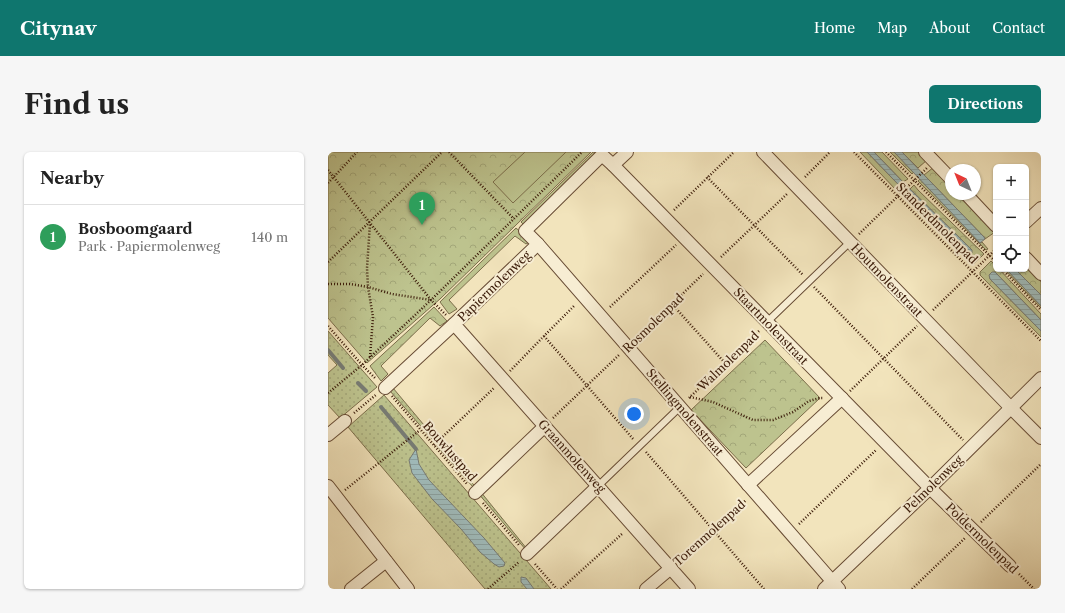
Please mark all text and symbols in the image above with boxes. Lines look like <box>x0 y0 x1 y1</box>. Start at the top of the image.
text: Citynav <box>20 17 97 40</box>
text: Home <box>814 19 855 37</box>
text: Map <box>877 19 907 37</box>
text: About <box>929 19 970 37</box>
text: Contact <box>992 19 1045 37</box>
button: Directions <box>929 85 1041 123</box>
text: Find us <box>24 87 129 121</box>
north arrow <box>945 164 981 200</box>
map controls <box>993 164 1029 272</box>
button: + <box>993 164 1029 200</box>
text: Nearby <box>40 168 104 188</box>
street label: Standerdmolenpad <box>893 179 981 267</box>
pin: 1 <box>409 192 435 225</box>
button: − <box>993 200 1029 236</box>
text: Bosboomgaard <box>78 219 193 238</box>
text: 1 <box>50 229 56 245</box>
text: 140 m <box>251 229 288 245</box>
button: locate <box>993 236 1029 272</box>
text: Park · Papiermolenweg <box>78 238 220 254</box>
street label: Houtmolenstraat <box>848 240 926 321</box>
street label: Papiermolenweg <box>454 247 534 325</box>
street label: Staartmolenstraat <box>731 284 812 368</box>
street label: Rosmolenpad <box>620 290 687 356</box>
street label: Walmolenpad <box>694 328 762 395</box>
street label: Stellingmolenstraat <box>643 365 727 459</box>
your location <box>624 404 644 424</box>
street label: Graanmolenweg <box>535 416 609 496</box>
street label: Bouwlustpad <box>420 418 480 484</box>
street label: Pelmolenweg <box>900 452 966 516</box>
street label: Torenmolenpad <box>670 496 749 569</box>
street label: Poldermolenpad <box>943 500 1022 577</box>

